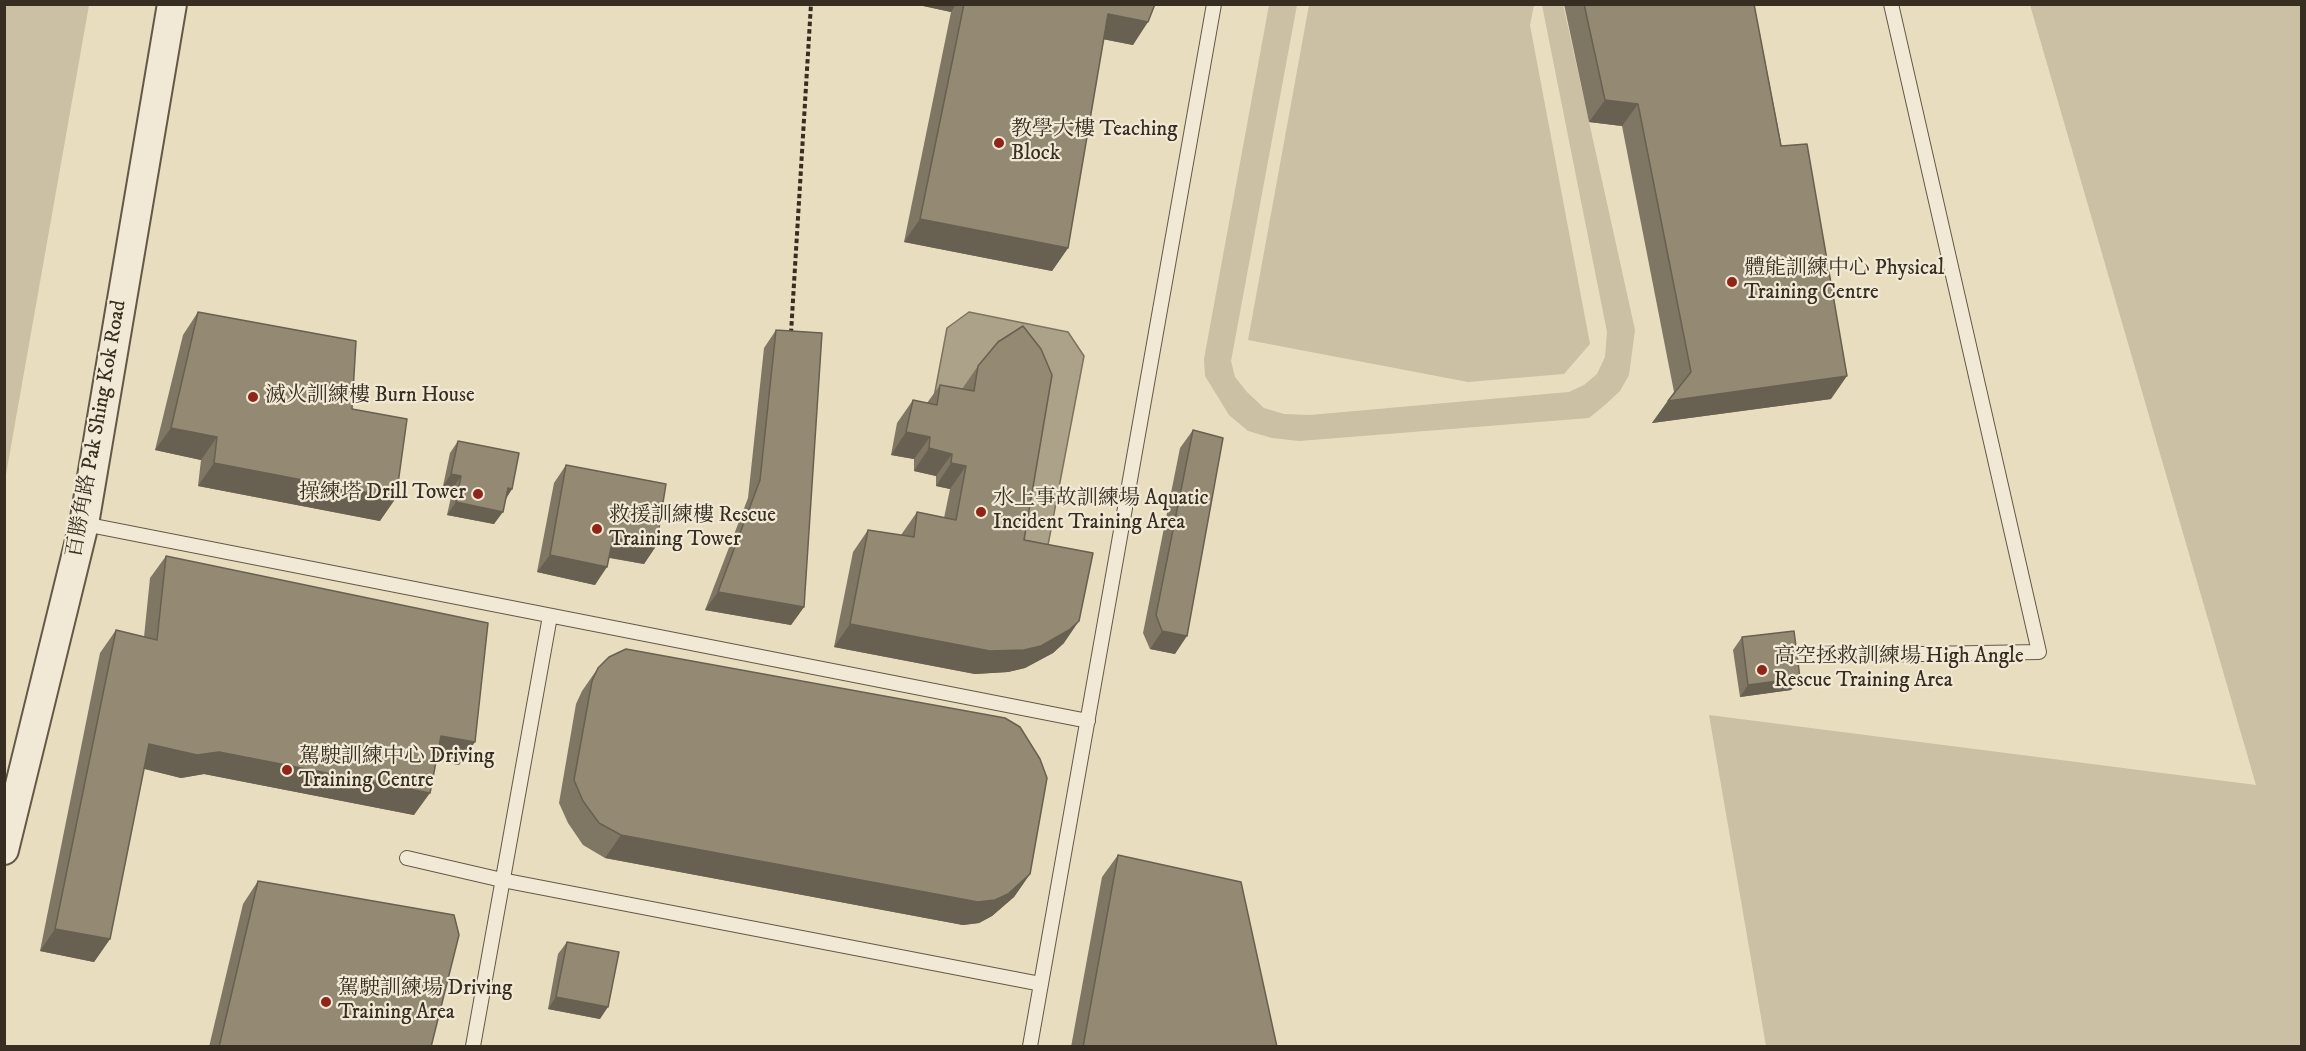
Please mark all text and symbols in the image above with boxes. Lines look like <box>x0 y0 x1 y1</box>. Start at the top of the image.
place label: 教學大樓 Teaching Block <box>1011 118 1178 168</box>
marker: 教學大樓 Teaching Block <box>992 136 1006 150</box>
place label: 體能訓練中心 Physical Training Centre <box>1744 257 1944 307</box>
marker: 體能訓練中心 Physical Training Centre <box>1725 275 1739 289</box>
street label: 百勝角路 Pak Shing Kok Road <box>63 298 133 560</box>
place label: 滅火訓練樓 Burn House <box>265 384 475 410</box>
marker: 滅火訓練樓 Burn House <box>246 390 260 404</box>
place label: 操練塔 Drill Tower <box>299 481 466 507</box>
marker: 操練塔 Drill Tower <box>471 487 485 501</box>
place label: 水上事故訓練場 Aquatic Incident Training Area <box>993 487 1209 537</box>
place label: 救援訓練樓 Rescue Training Tower <box>609 504 776 554</box>
marker: 水上事故訓練場 Aquatic Incident Training Area <box>974 505 988 519</box>
marker: 救援訓練樓 Rescue Training Tower <box>590 522 604 536</box>
place label: 高空拯救訓練場 High Angle Rescue Training Area <box>1774 645 2024 695</box>
marker: 高空拯救訓練場 High Angle Rescue Training Area <box>1755 663 1769 677</box>
place label: 駕駛訓練中心 Driving Training Centre <box>299 745 494 795</box>
marker: 駕駛訓練中心 Driving Training Centre <box>280 763 294 777</box>
place label: 駕駛訓練場 Driving Training Area <box>338 977 512 1027</box>
marker: 駕駛訓練場 Driving Training Area <box>319 995 333 1009</box>

